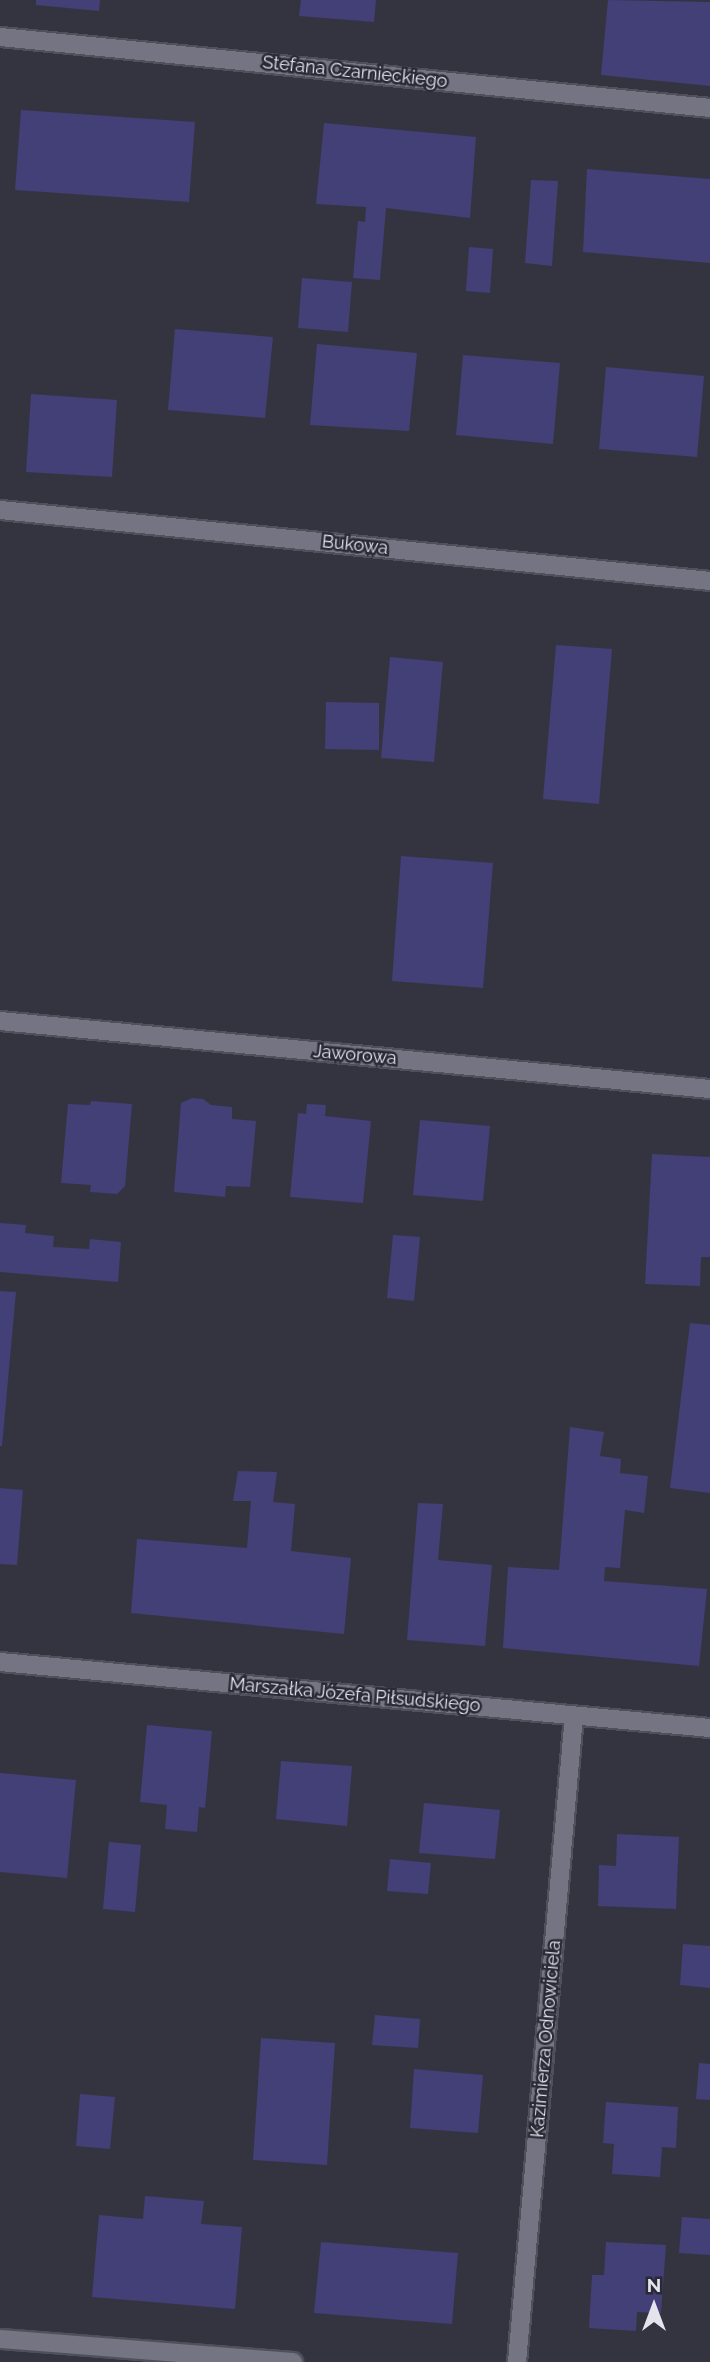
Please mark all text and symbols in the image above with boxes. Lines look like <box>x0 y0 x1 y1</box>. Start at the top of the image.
street label: Stefana Czarnieckiego <box>261 52 449 92</box>
street label: Bukowa <box>321 531 389 559</box>
street label: Jaworowa <box>312 1041 398 1069</box>
street label: Marszałka Józefa Piłsudskiego <box>228 1673 482 1717</box>
street label: Kazimierza Odnowiciela <box>527 1939 565 2139</box>
north arrow <box>619 2271 689 2341</box>
text: N <box>647 2274 661 2296</box>

